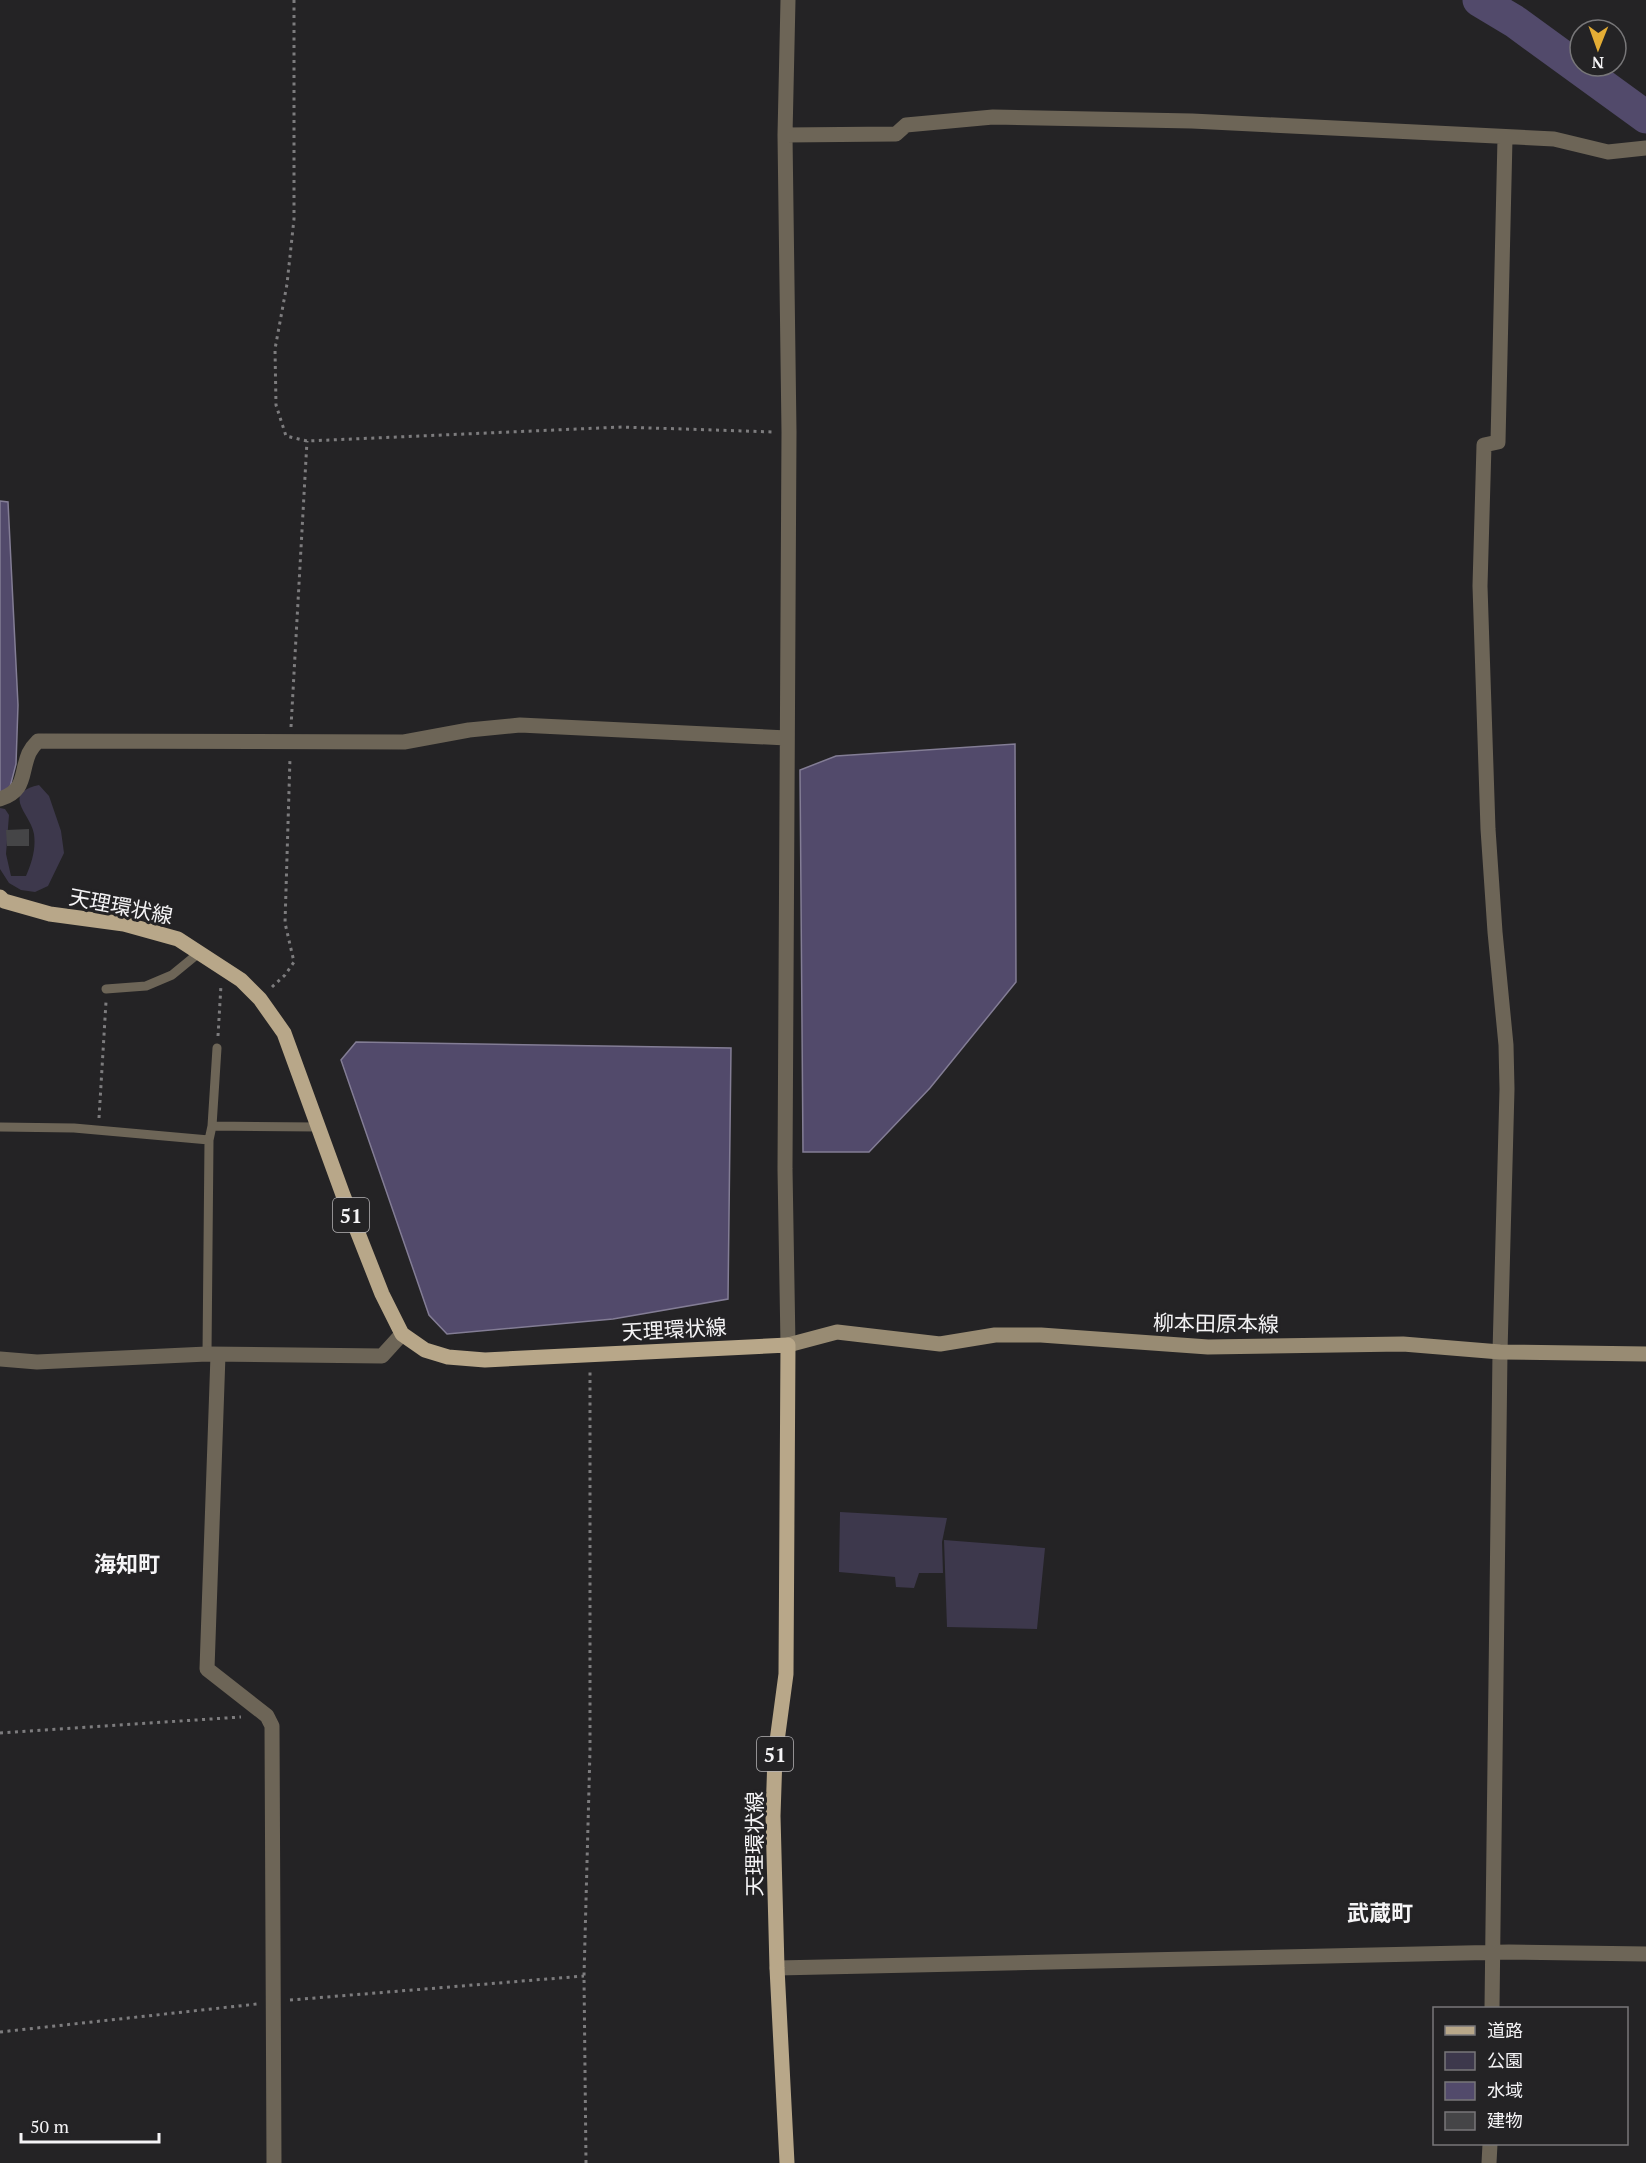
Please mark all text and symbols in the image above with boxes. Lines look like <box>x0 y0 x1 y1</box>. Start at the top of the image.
north arrow <box>1568 18 1628 78</box>
text: N <box>1591 52 1604 74</box>
street label: 天理環状線 <box>67 882 175 930</box>
road number: 51 <box>333 1198 369 1232</box>
street label: 柳本田原本線 <box>1153 1308 1279 1338</box>
street label: 天理環状線 <box>621 1312 727 1346</box>
district label: 海知町 <box>94 1549 160 1578</box>
road number: 51 <box>757 1737 793 1771</box>
street label: 天理環状線 <box>740 1792 768 1897</box>
district label: 武蔵町 <box>1347 1898 1413 1927</box>
legend <box>1433 2007 1628 2145</box>
text: 道路 <box>1487 2018 1523 2042</box>
text: 公園 <box>1487 2048 1523 2072</box>
text: 水域 <box>1487 2078 1523 2102</box>
scale bar <box>21 2106 159 2144</box>
text: 建物 <box>1487 2108 1523 2132</box>
text: 50 m <box>30 2114 70 2138</box>

